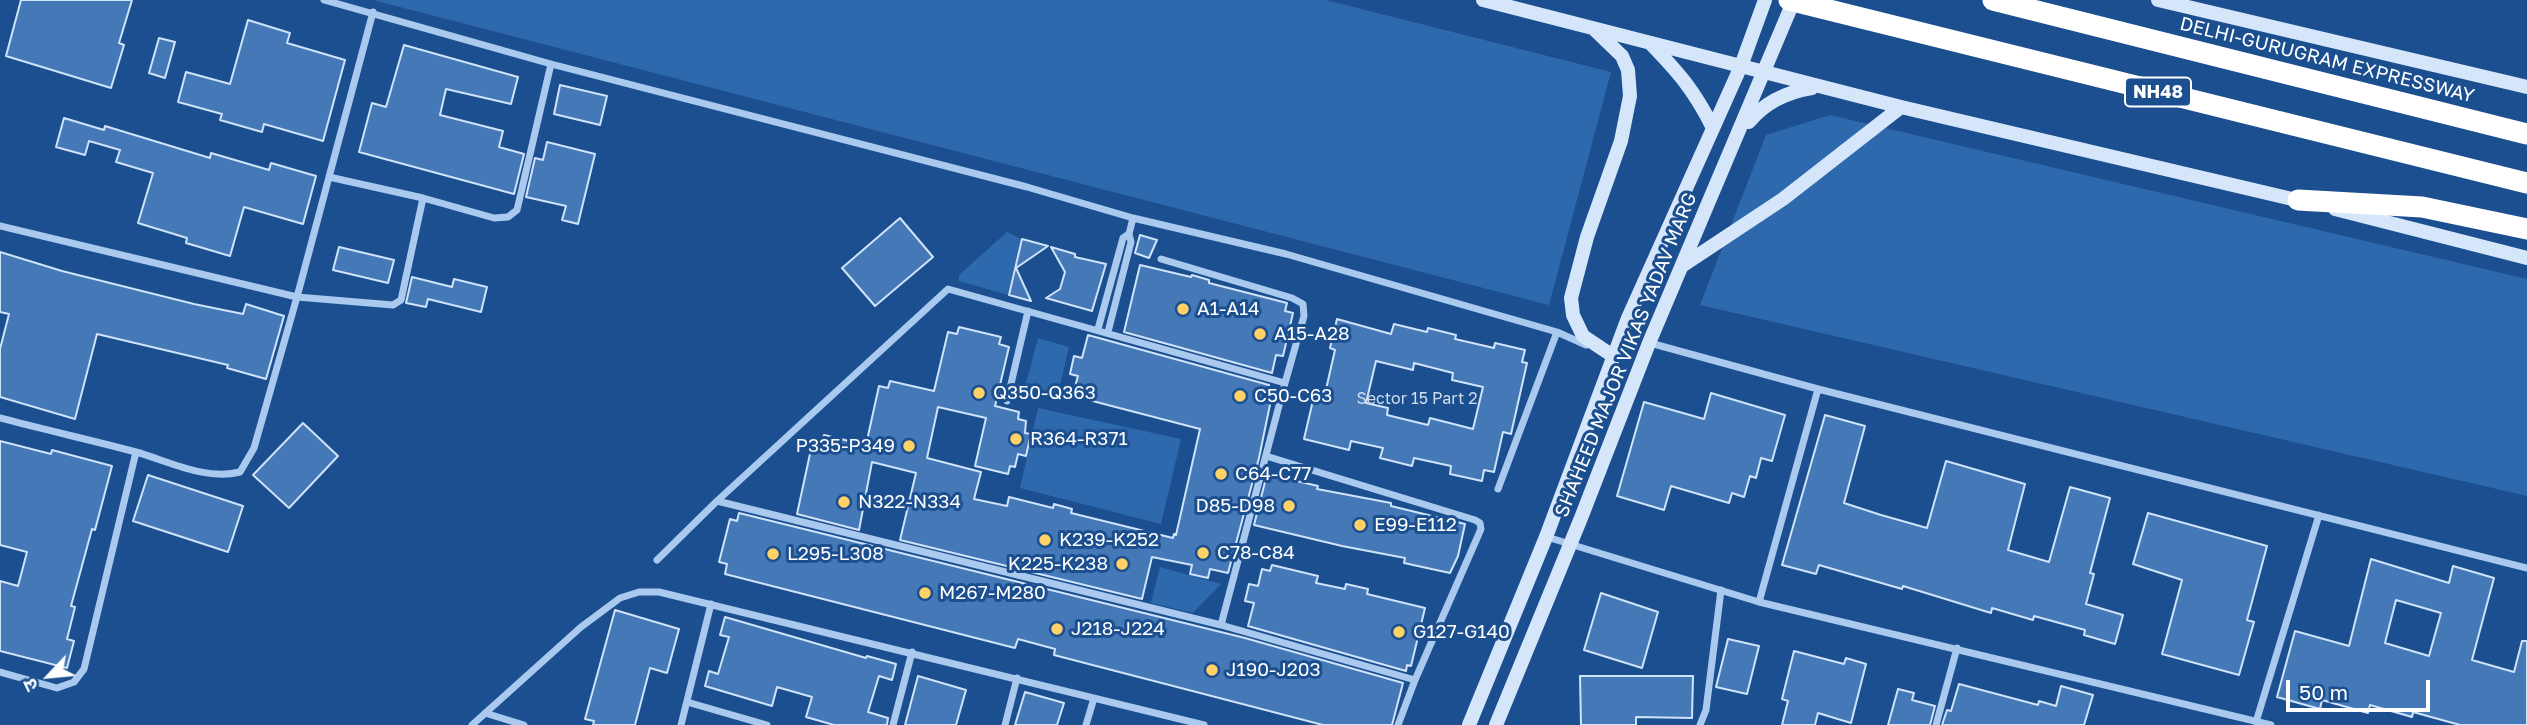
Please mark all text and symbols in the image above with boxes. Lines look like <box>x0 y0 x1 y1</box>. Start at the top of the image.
street label: DELHI-GURUGRAM EXPRESSWAY <box>2177 12 2477 108</box>
road number: NH48 <box>2125 78 2191 106</box>
street label: SHAHEED MAJOR VIKAS YADAV MARG <box>1550 189 1702 521</box>
place label: A1-A14 <box>1197 298 1260 320</box>
marker: A1-A14 <box>1175 301 1191 317</box>
place label: A15-A28 <box>1274 323 1350 345</box>
marker: A15-A28 <box>1252 326 1268 342</box>
place label: Q350-Q363 <box>993 382 1096 404</box>
marker: Q350-Q363 <box>971 385 987 401</box>
place label: C50-C63 <box>1254 385 1332 407</box>
marker: C50-C63 <box>1232 388 1248 404</box>
house number: Sector 15 Part 2 <box>1356 389 1478 409</box>
place label: R364-R371 <box>1030 428 1128 450</box>
marker: R364-R371 <box>1008 431 1024 447</box>
place label: P335-P349 <box>795 435 895 457</box>
marker: P335-P349 <box>901 438 917 454</box>
place label: C64-C77 <box>1235 463 1311 485</box>
marker: C64-C77 <box>1213 466 1229 482</box>
place label: N322-N334 <box>858 491 961 513</box>
marker: N322-N334 <box>836 494 852 510</box>
place label: D85-D98 <box>1195 495 1275 517</box>
marker: D85-D98 <box>1281 498 1297 514</box>
place label: E99-E112 <box>1374 514 1457 536</box>
marker: E99-E112 <box>1352 517 1368 533</box>
place label: K239-K252 <box>1059 529 1159 551</box>
marker: K239-K252 <box>1037 532 1053 548</box>
place label: C78-C84 <box>1217 542 1295 564</box>
place label: L295-L308 <box>787 543 884 565</box>
marker: C78-C84 <box>1195 545 1211 561</box>
marker: L295-L308 <box>765 546 781 562</box>
place label: K225-K238 <box>1008 553 1108 575</box>
marker: K225-K238 <box>1114 556 1130 572</box>
place label: M267-M280 <box>939 582 1046 604</box>
marker: M267-M280 <box>917 585 933 601</box>
place label: J218-J224 <box>1071 618 1165 640</box>
marker: J218-J224 <box>1049 621 1065 637</box>
place label: G127-G140 <box>1413 621 1510 643</box>
marker: G127-G140 <box>1391 624 1407 640</box>
north arrow <box>14 641 84 711</box>
place label: J190-J203 <box>1226 659 1321 681</box>
marker: J190-J203 <box>1204 662 1220 678</box>
scale bar <box>2289 666 2432 710</box>
text: उ <box>17 675 42 695</box>
text: 50 m <box>2299 679 2348 705</box>

